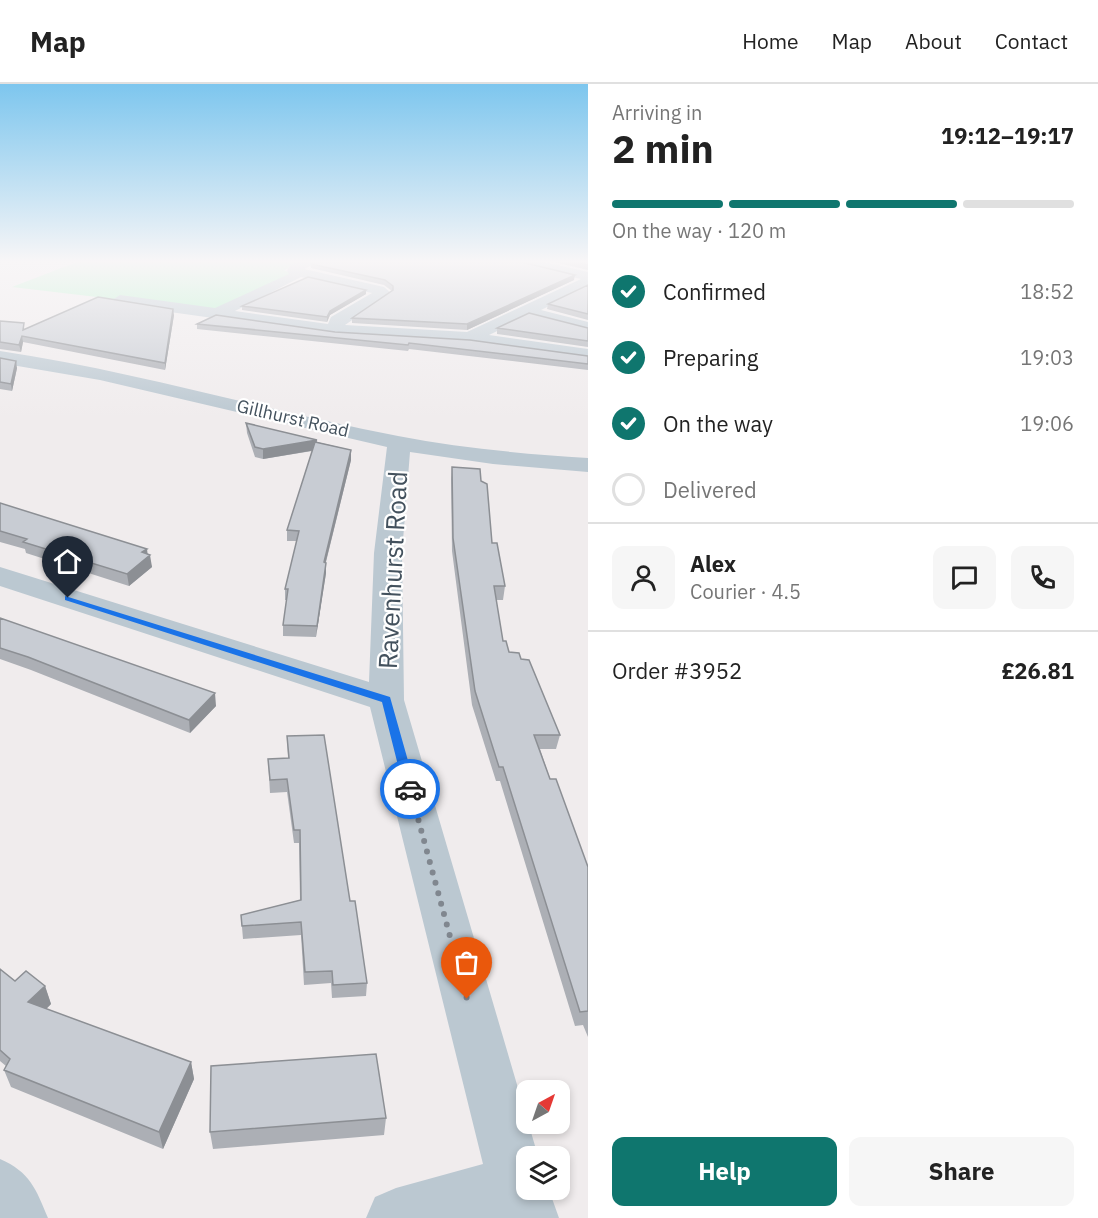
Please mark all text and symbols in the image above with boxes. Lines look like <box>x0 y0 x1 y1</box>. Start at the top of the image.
text: Map <box>30 23 86 60</box>
text: Home <box>742 27 799 55</box>
text: Map <box>832 27 872 55</box>
text: About <box>905 27 962 55</box>
text: Contact <box>995 27 1068 55</box>
text: Arriving in <box>612 99 702 126</box>
text: 19:12–19:17 <box>941 121 1074 150</box>
text: 2 min <box>612 123 714 174</box>
text: On the way · 120 m <box>612 217 786 244</box>
icon: check <box>612 275 645 308</box>
text: Confirmed <box>663 277 766 306</box>
text: 18:52 <box>1020 278 1074 305</box>
icon: check <box>612 341 645 374</box>
text: Preparing <box>663 343 758 372</box>
text: 19:03 <box>1020 344 1074 371</box>
street label: Gillhurst Road <box>235 394 351 442</box>
icon: check <box>612 407 645 440</box>
text: On the way <box>663 409 773 438</box>
text: 19:06 <box>1020 410 1074 437</box>
street label: Ravenhurst Road <box>370 470 414 670</box>
text: Delivered <box>663 475 757 504</box>
pin <box>42 536 93 598</box>
icon: home <box>51 545 84 578</box>
button: person <box>612 546 675 609</box>
button: chat <box>933 546 996 609</box>
button: phone <box>1011 546 1074 609</box>
text: Alex <box>690 549 736 578</box>
text: Courier · 4.5 <box>690 578 801 605</box>
text: Order #3952 <box>612 656 742 685</box>
text: £26.81 <box>1002 656 1074 685</box>
courier <box>380 759 440 819</box>
icon: car <box>394 773 427 806</box>
pin <box>441 937 492 999</box>
icon: bag <box>450 946 483 979</box>
north arrow <box>516 1080 570 1134</box>
map controls <box>516 1080 570 1200</box>
button: Help <box>612 1137 837 1206</box>
button: Share <box>849 1137 1074 1206</box>
button: layers <box>516 1146 570 1200</box>

